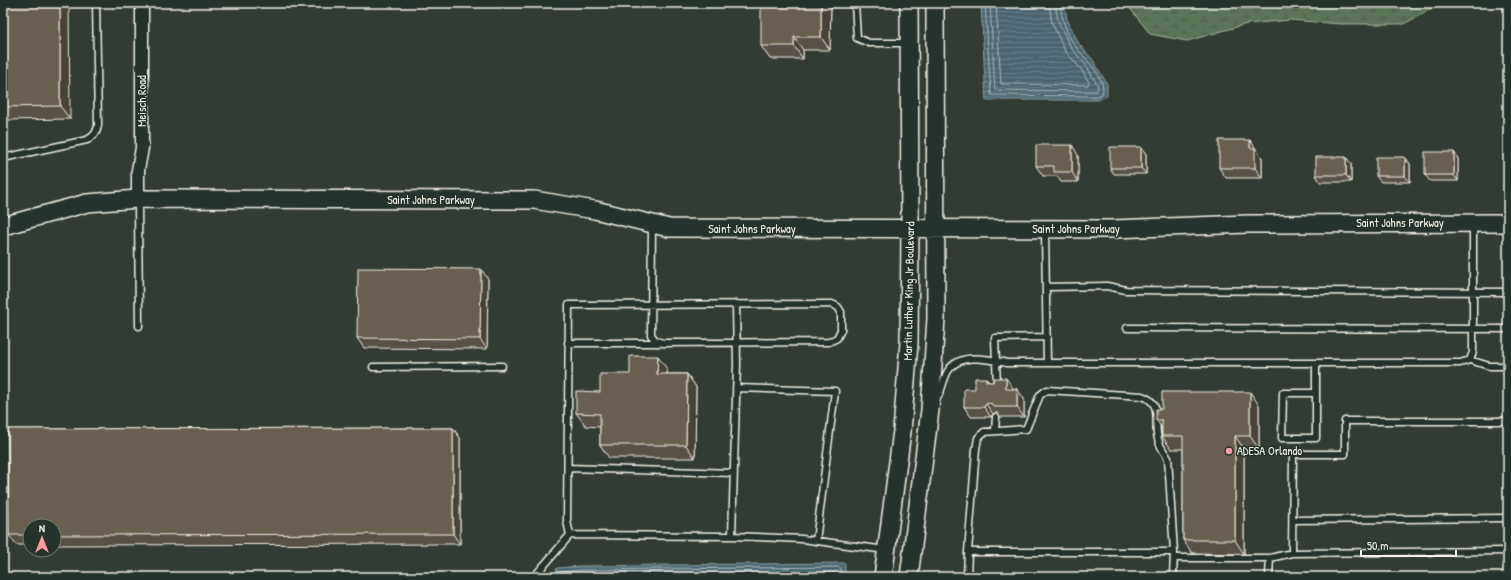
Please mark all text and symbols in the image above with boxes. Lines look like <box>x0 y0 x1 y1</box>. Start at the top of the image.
street label: Meisch Road <box>133 75 150 127</box>
street label: Saint Johns Parkway <box>387 191 475 208</box>
street label: Saint Johns Parkway <box>1356 214 1444 231</box>
street label: Saint Johns Parkway <box>708 220 796 237</box>
street label: Saint Johns Parkway <box>1032 220 1120 237</box>
street label: Martin Luther King Jr Boulevard <box>899 221 918 361</box>
place label: ADESA Orlando <box>1237 442 1302 459</box>
marker: ADESA Orlando <box>1224 446 1234 456</box>
north arrow <box>22 518 62 558</box>
text: N <box>39 521 45 535</box>
scale bar <box>1361 532 1456 558</box>
text: 50 m <box>1367 537 1388 554</box>

